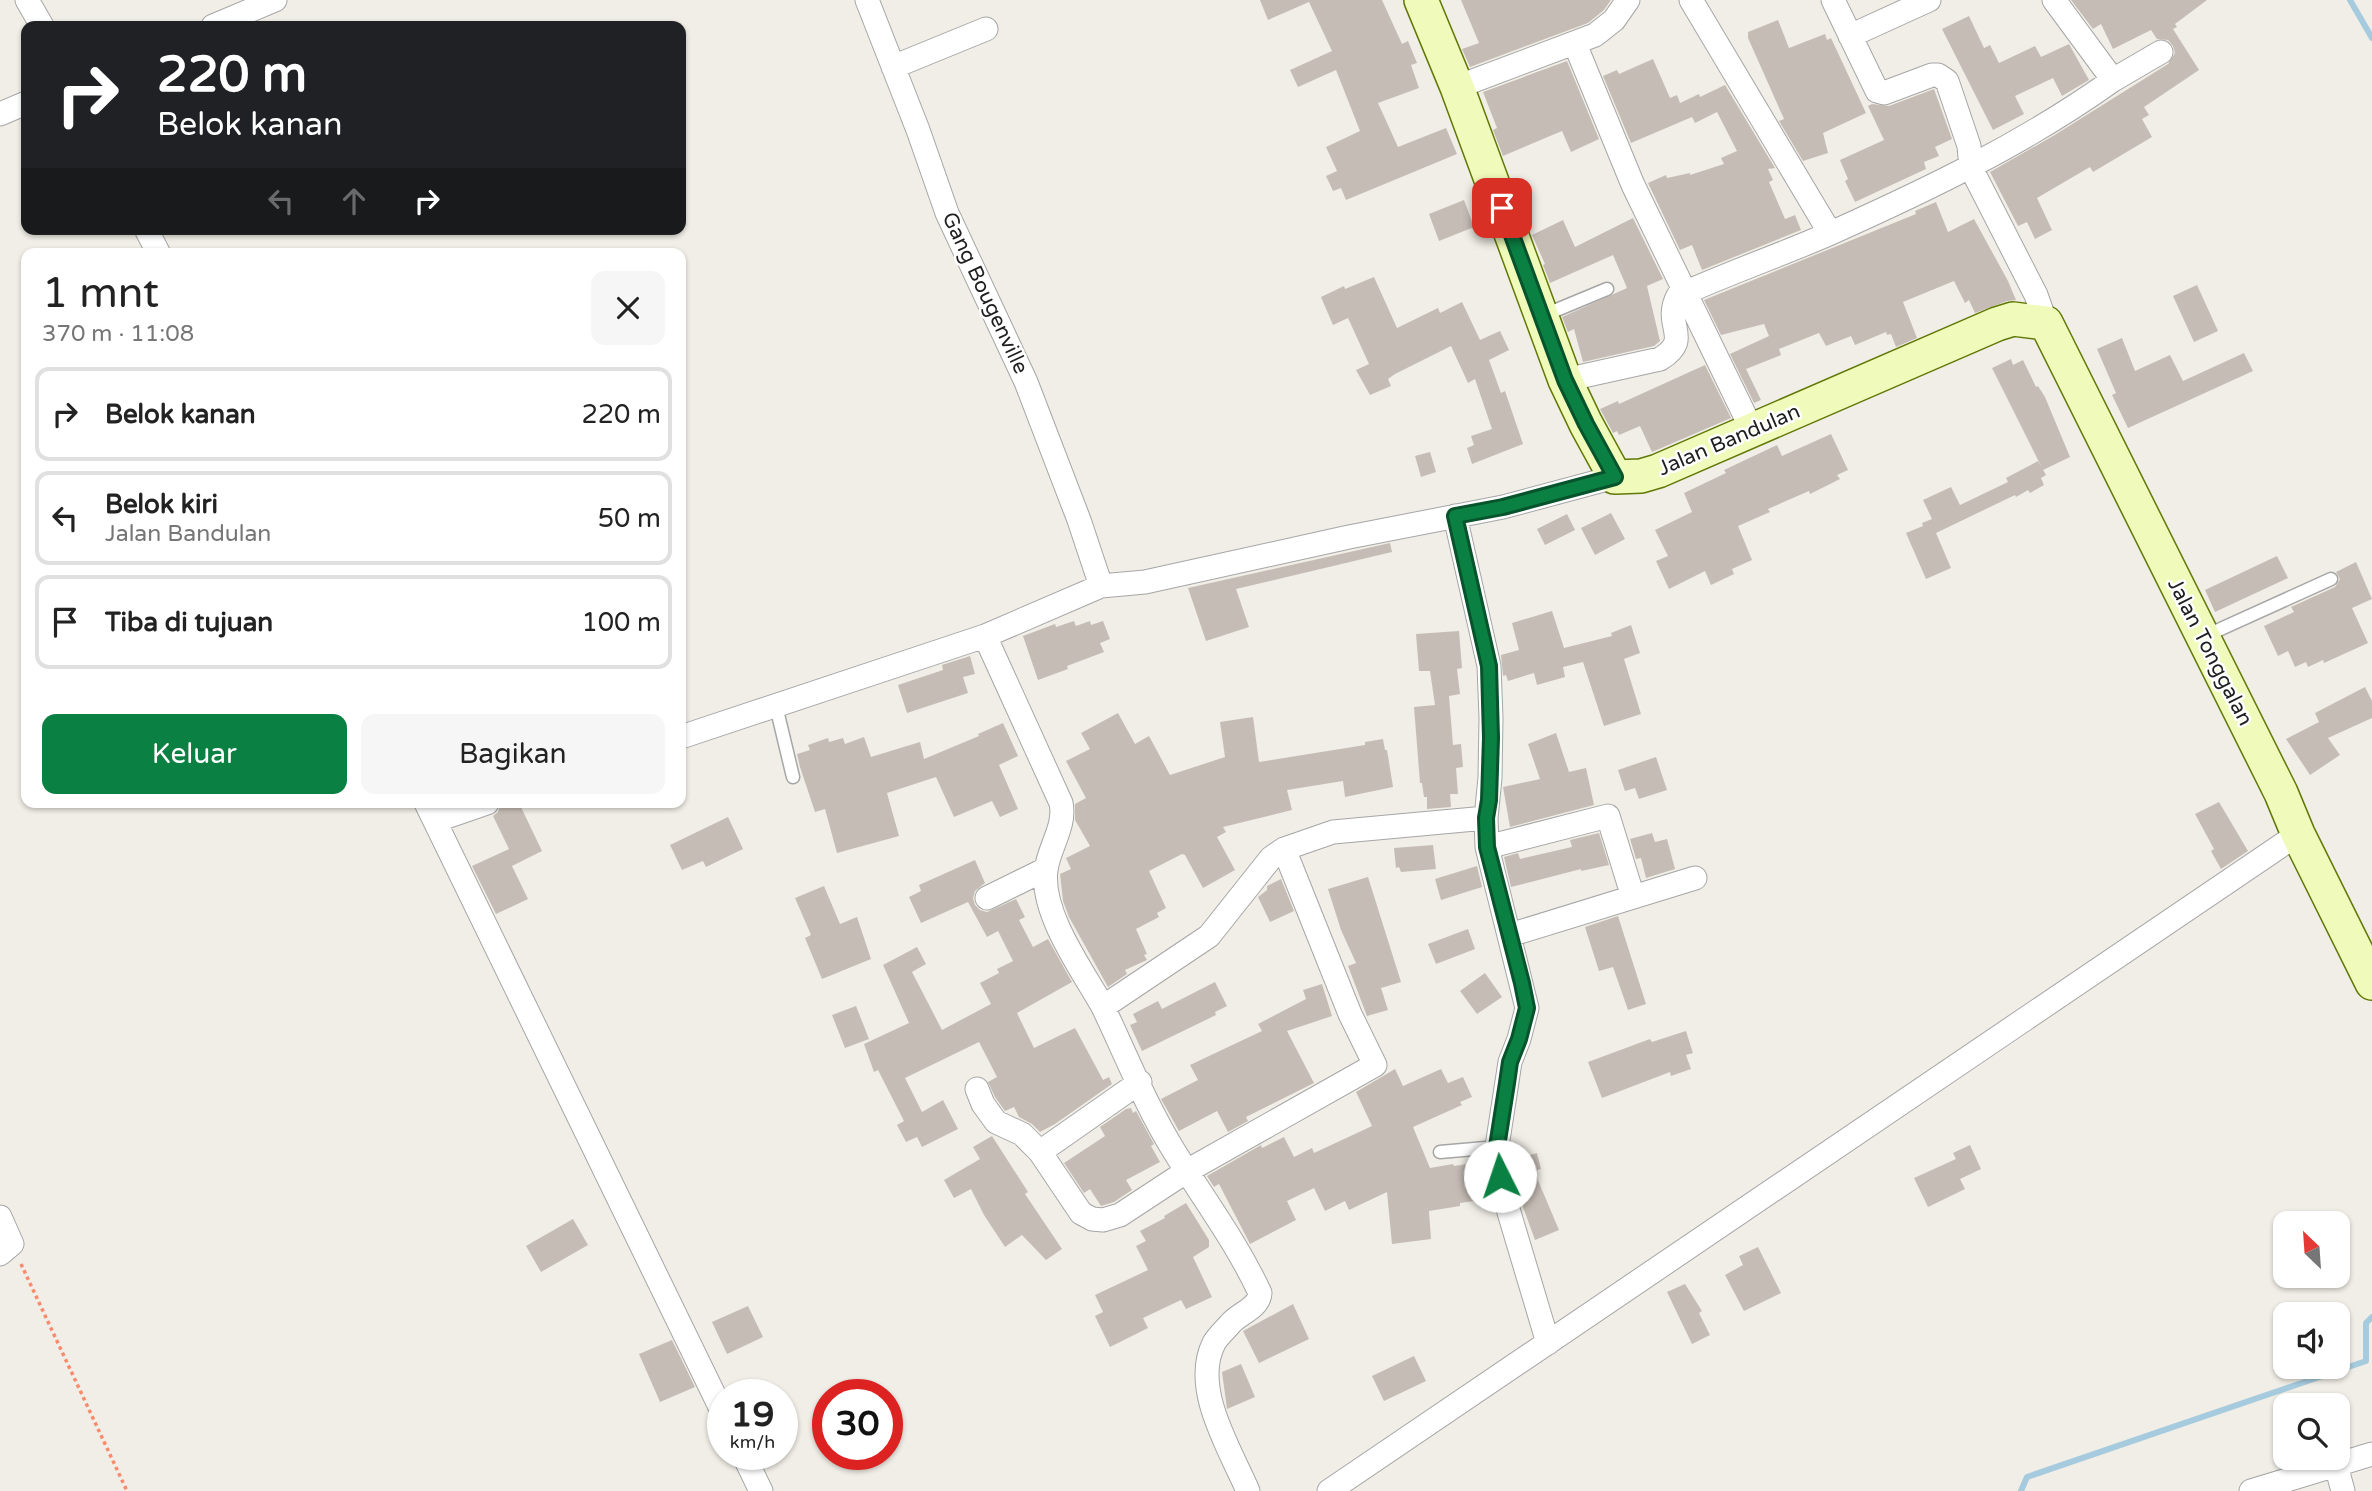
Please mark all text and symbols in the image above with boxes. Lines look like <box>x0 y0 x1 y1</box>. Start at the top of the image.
text: 220 m <box>157 46 307 105</box>
icon: right <box>42 49 133 140</box>
text: Belok kanan <box>157 106 342 144</box>
pin <box>1472 178 1532 238</box>
icon: left <box>262 182 300 220</box>
icon: ahead <box>335 182 373 220</box>
icon: right <box>408 182 446 220</box>
icon: arrive <box>1483 189 1521 227</box>
street label: Gang Bougenville <box>937 208 1033 378</box>
text: 1 mnt <box>42 268 159 319</box>
button: close <box>591 271 665 345</box>
text: 370 m · 11:08 <box>42 320 194 348</box>
icon: right <box>46 395 84 433</box>
text: Belok kanan <box>105 399 256 430</box>
text: 220 m <box>581 399 661 430</box>
street label: Jalan Bandulan <box>1654 399 1804 481</box>
text: Belok kiri <box>105 489 218 520</box>
icon: left <box>46 499 84 537</box>
text: 50 m <box>598 503 661 534</box>
text: Jalan Bandulan <box>105 520 271 548</box>
street label: Jalan Tonggalan <box>2162 574 2258 730</box>
icon: arrive <box>46 603 84 641</box>
text: Tiba di tujuan <box>105 607 273 638</box>
text: 100 m <box>581 607 661 638</box>
button: Keluar <box>42 714 347 794</box>
button: Bagikan <box>361 714 665 794</box>
position arrow <box>1463 1139 1537 1213</box>
north arrow <box>2273 1211 2350 1288</box>
map controls <box>2273 1211 2350 1470</box>
button: sound <box>2273 1302 2350 1379</box>
speed limit sign: 30 <box>812 1379 903 1470</box>
button: search <box>2273 1393 2350 1470</box>
text: 19 <box>731 1394 774 1436</box>
text: km/h <box>730 1431 775 1453</box>

